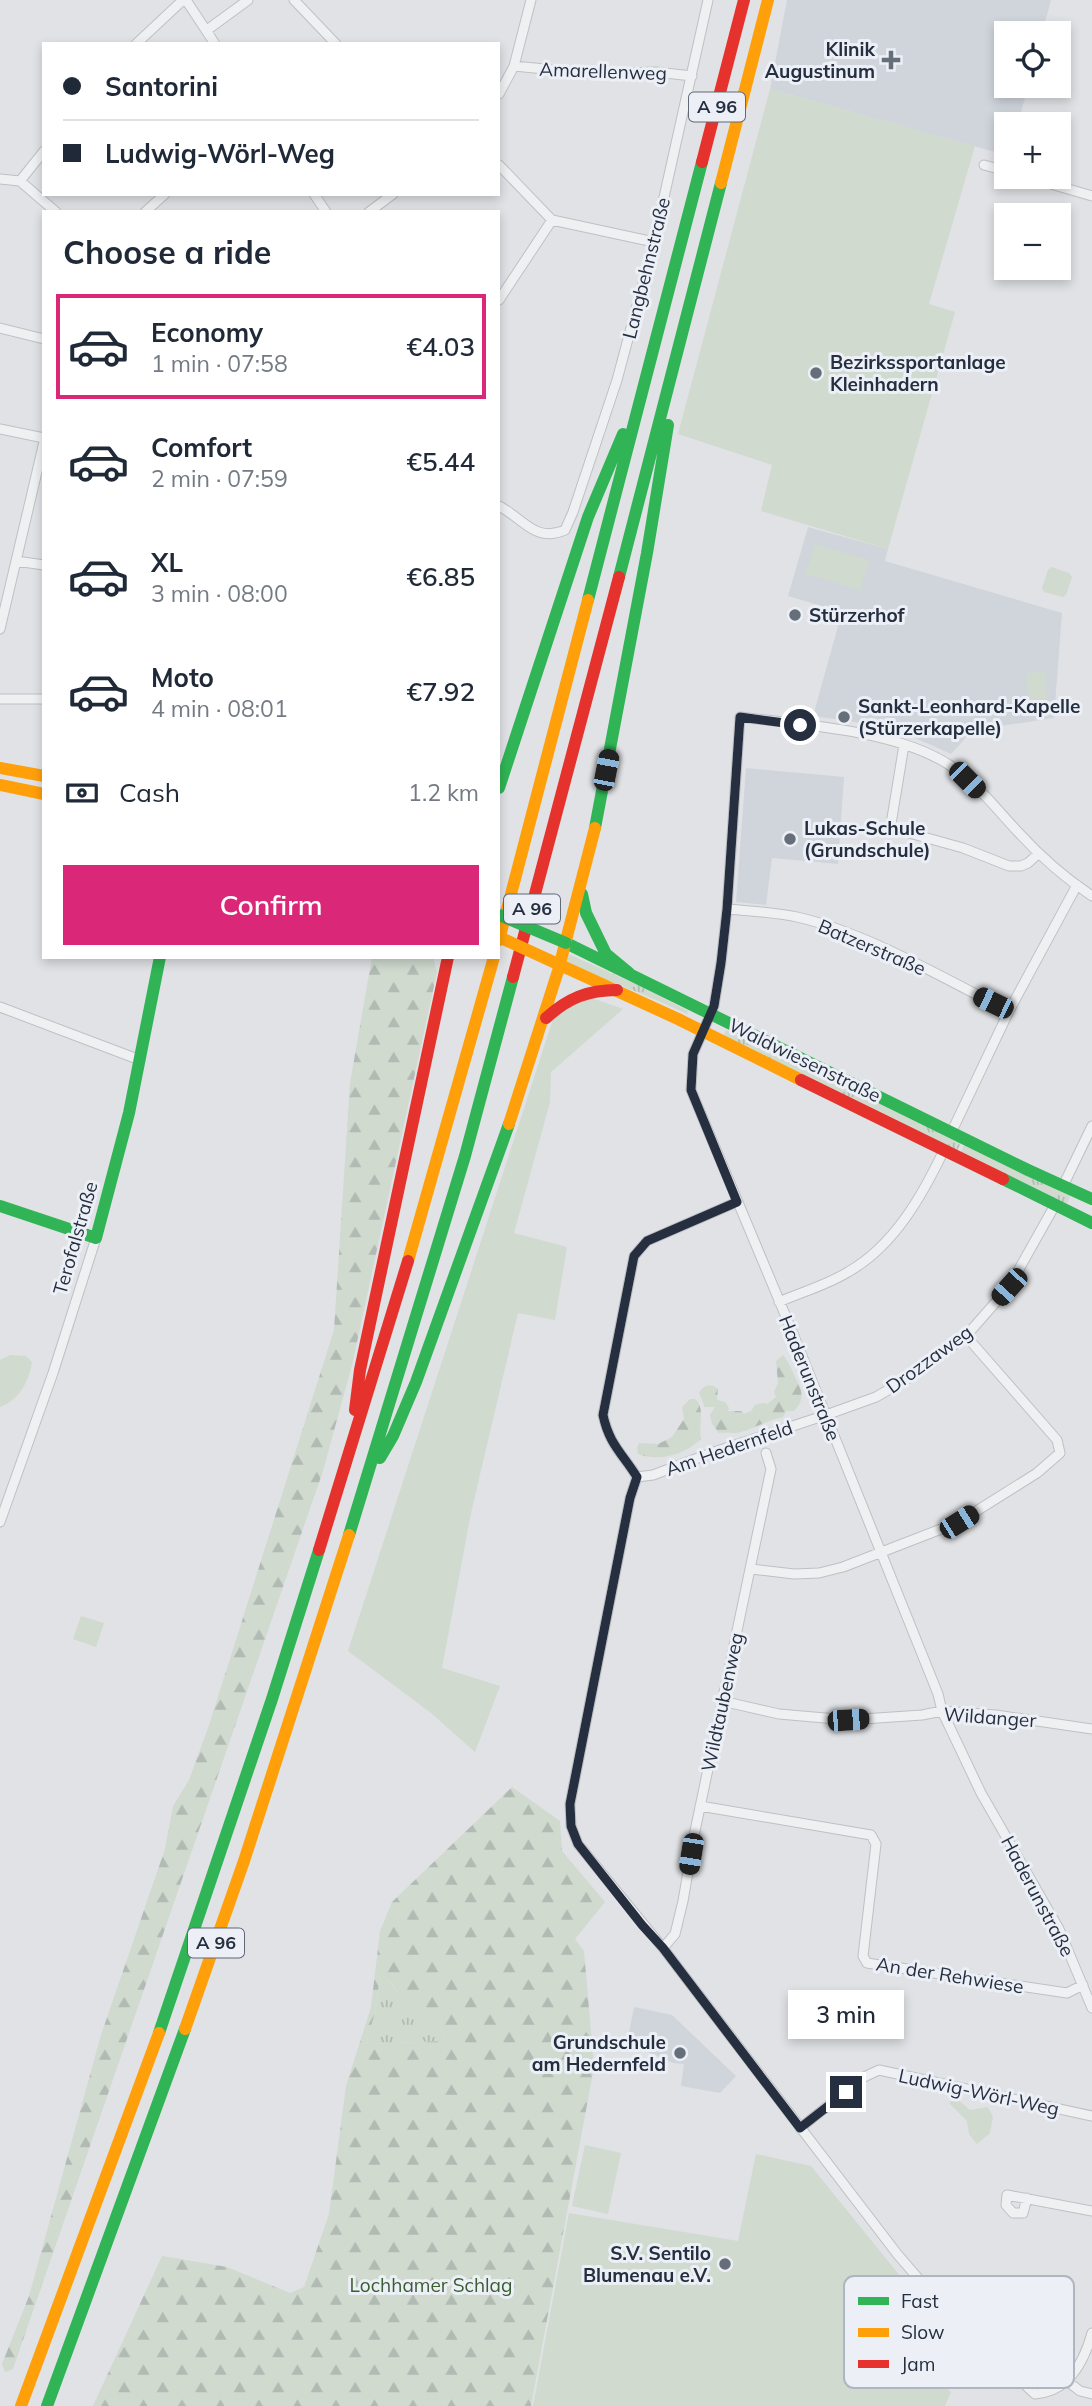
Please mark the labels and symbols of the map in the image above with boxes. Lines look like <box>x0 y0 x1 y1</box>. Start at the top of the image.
place label: Klinik Augustinum <box>765 37 876 83</box>
marker: Klinik Augustinum <box>881 50 901 70</box>
street label: Amarellenweg <box>539 57 667 85</box>
road number: A 96 <box>689 92 745 122</box>
street label: Langbehnstraße <box>617 195 675 341</box>
place label: Bezirkssportanlage Kleinhadern <box>830 350 1006 396</box>
marker: Bezirkssportanlage Kleinhadern <box>808 365 824 381</box>
place label: Stürzerhof <box>809 603 906 627</box>
marker: Stürzerhof <box>787 607 803 623</box>
place label: Sankt-Leonhard-Kapelle (Stürzerkapelle) <box>858 694 1080 740</box>
route start <box>784 709 816 741</box>
marker: Sankt-Leonhard-Kapelle (Stürzerkapelle) <box>836 709 852 725</box>
car <box>592 747 621 793</box>
car <box>945 758 990 802</box>
place label: Lukas-Schule (Grundschule) <box>804 816 931 862</box>
marker: Lukas-Schule (Grundschule) <box>782 831 798 847</box>
road number: A 96 <box>504 894 560 924</box>
street label: Batzerstraße <box>815 914 929 980</box>
car <box>970 984 1017 1022</box>
street label: Waldwiesenstraße <box>725 1013 885 1107</box>
street label: Terofalstraße <box>47 1179 103 1297</box>
car <box>988 1264 1031 1310</box>
street label: Haderunstraße <box>774 1312 846 1444</box>
street label: Drozzaweg <box>881 1320 977 1398</box>
street label: Am Hedernfeld <box>662 1415 796 1481</box>
car <box>936 1502 983 1542</box>
street label: Wildtaubenweg <box>696 1630 748 1774</box>
street label: Wildanger <box>943 1702 1037 1732</box>
car <box>827 1708 870 1732</box>
car <box>678 1832 705 1876</box>
street label: Haderunstraße <box>996 1832 1080 1960</box>
road number: A 96 <box>188 1928 244 1957</box>
street label: An der Rehwiese <box>874 1951 1026 1999</box>
callout: 3 min <box>788 1990 904 2039</box>
place label: Grundschule am Hedernfeld <box>532 2030 666 2076</box>
marker: Grundschule am Hedernfeld <box>672 2045 688 2061</box>
street label: Ludwig-Wörl-Weg <box>897 2063 1061 2121</box>
route end <box>830 2076 862 2108</box>
place label: S.V. Sentilo Blumenau e.V. <box>583 2241 711 2287</box>
marker: S.V. Sentilo Blumenau e.V. <box>717 2256 733 2272</box>
park label: Lochhamer Schlag <box>350 2273 512 2297</box>
legend <box>844 2276 1074 2388</box>
text: Fast <box>901 2289 939 2313</box>
text: Slow <box>901 2320 945 2344</box>
text: Jam <box>901 2352 935 2376</box>

